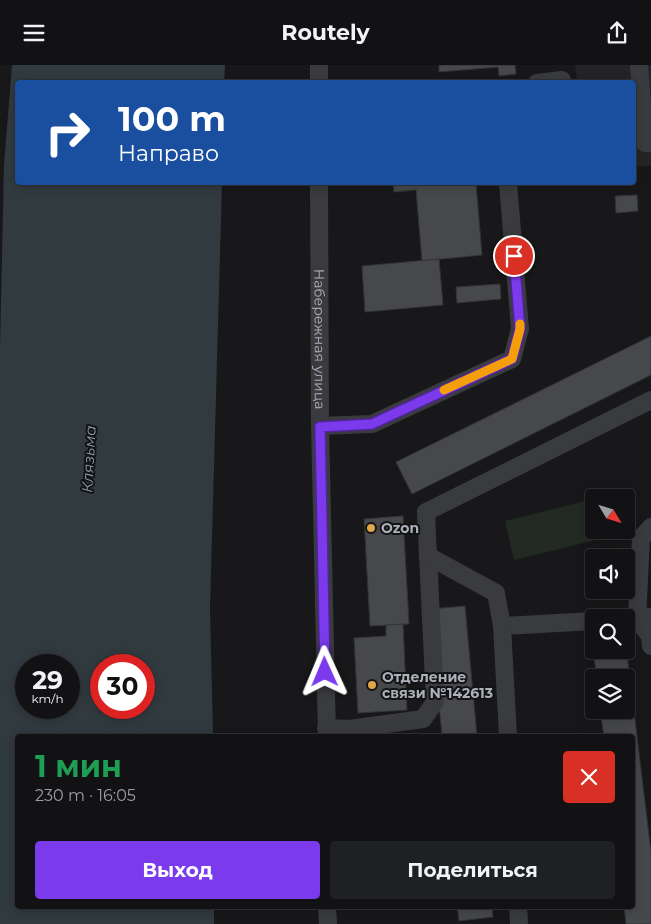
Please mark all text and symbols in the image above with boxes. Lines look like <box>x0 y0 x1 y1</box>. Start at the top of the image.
icon: menu <box>20 19 48 47</box>
text: Routely <box>281 19 370 46</box>
icon: share <box>603 19 631 47</box>
text: 100 m <box>118 97 226 140</box>
icon: right <box>35 100 100 165</box>
text: Направо <box>118 140 219 167</box>
pin <box>493 235 535 277</box>
icon: arrive <box>500 242 528 270</box>
street label: Набережная улица <box>310 269 329 409</box>
water label: Клязьма <box>77 425 100 493</box>
north arrow <box>585 489 635 539</box>
map controls <box>585 489 635 719</box>
place label: Ozon <box>381 519 419 537</box>
marker: Ozon <box>365 522 377 534</box>
button: sound <box>585 549 635 599</box>
button: search <box>585 609 635 659</box>
position arrow <box>298 645 350 697</box>
speed limit sign: 30 <box>90 654 155 719</box>
text: 29 <box>32 665 63 695</box>
place label: Отделение связи №142613 <box>382 668 493 702</box>
button: layers <box>585 669 635 719</box>
marker: Отделение связи №142613 <box>366 679 378 691</box>
text: km/h <box>31 691 64 706</box>
text: 1 мин <box>35 748 122 785</box>
button: close <box>563 751 615 803</box>
text: 230 m · 16:05 <box>35 786 136 805</box>
button: Выход <box>35 841 320 899</box>
button: Поделиться <box>330 841 615 899</box>

